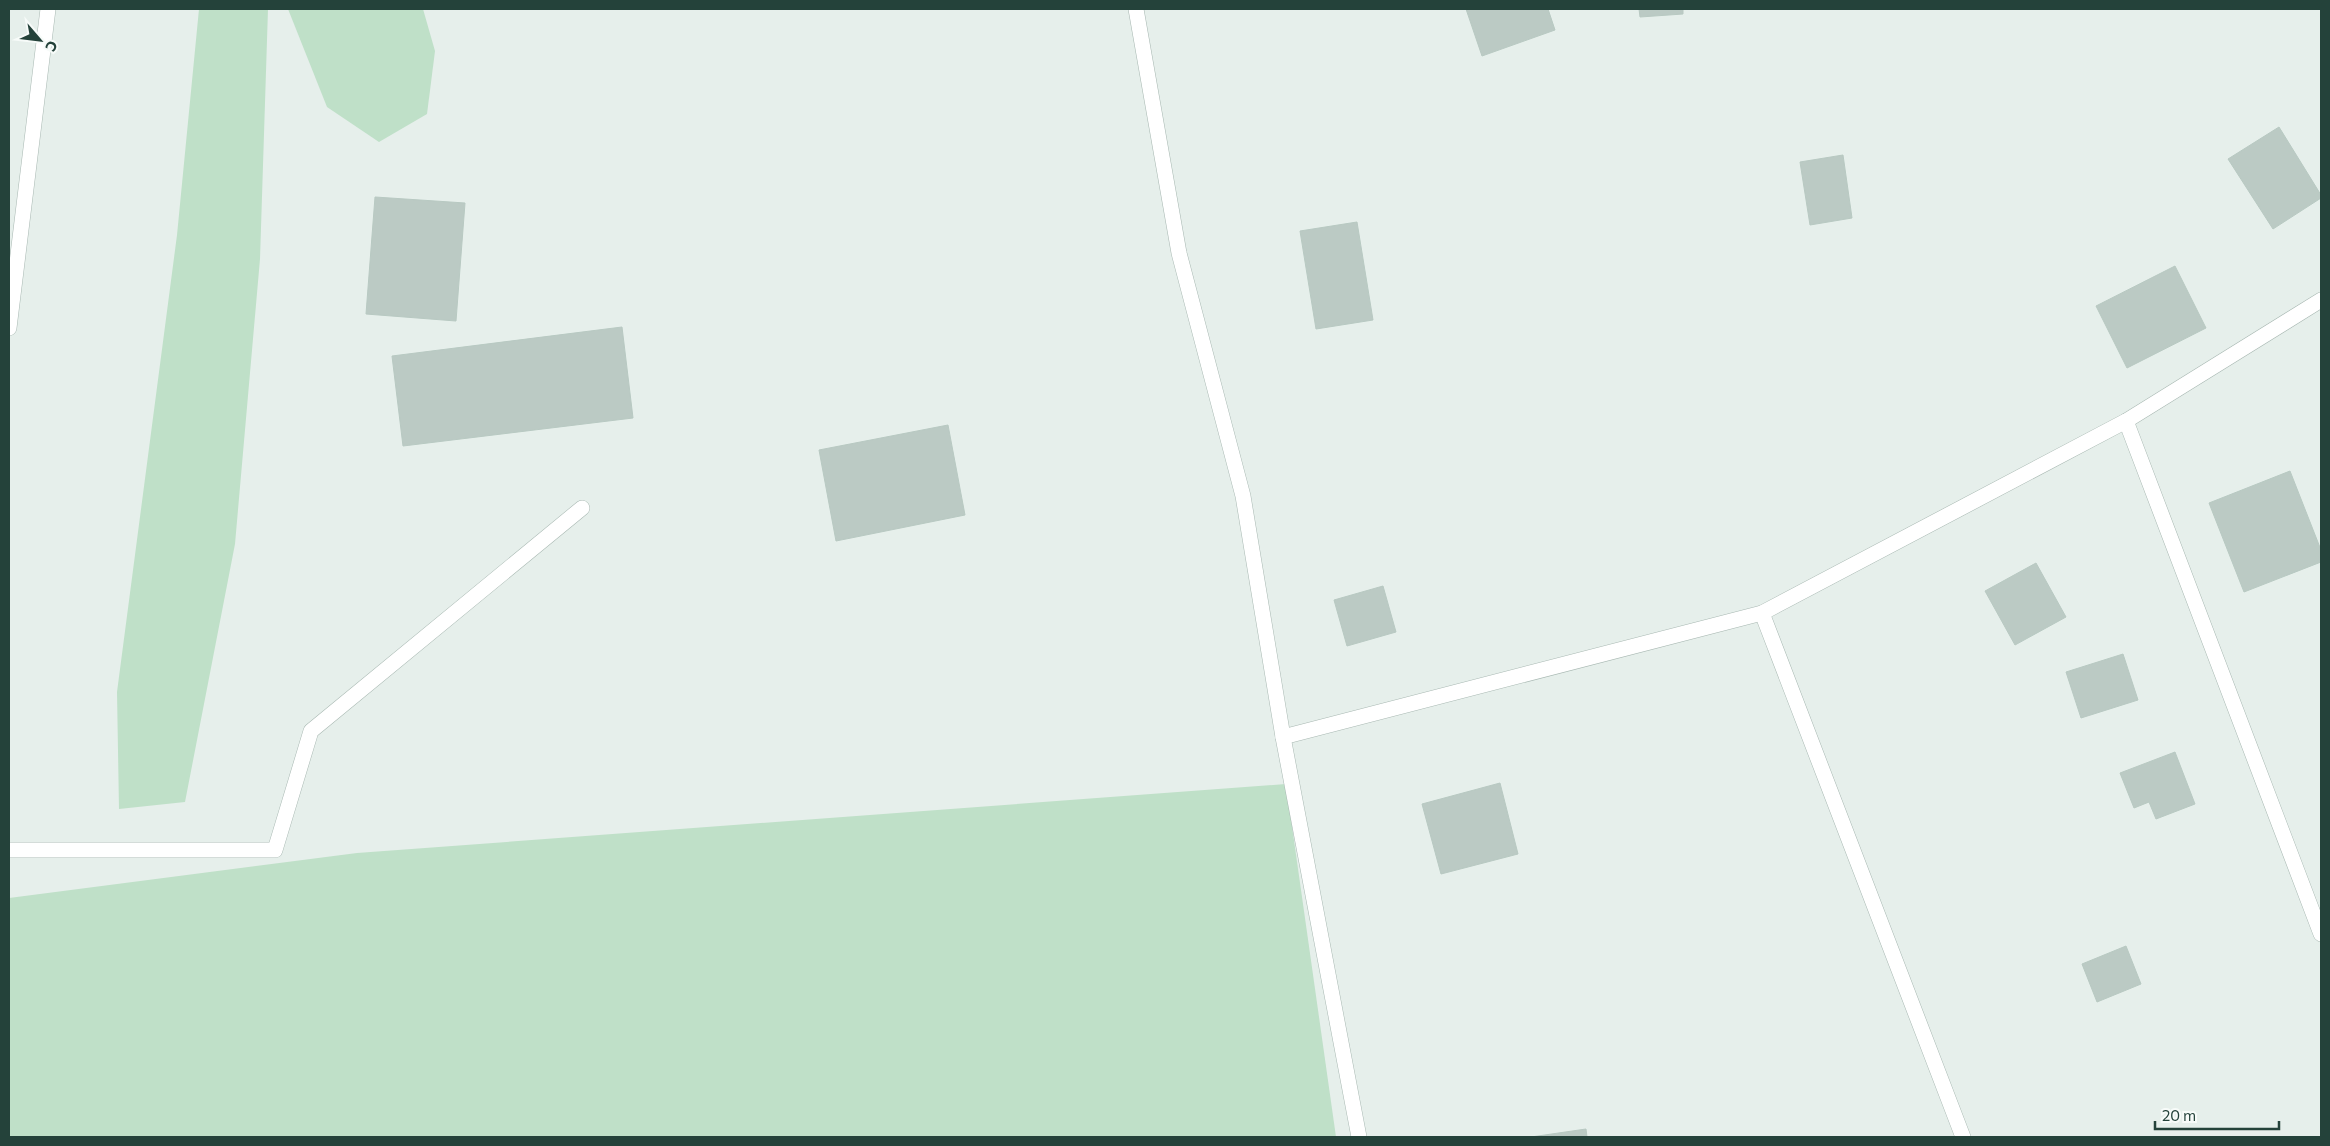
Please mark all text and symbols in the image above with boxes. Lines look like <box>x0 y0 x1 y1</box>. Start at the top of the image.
north arrow <box>15 15 65 65</box>
text: С <box>42 38 62 55</box>
scale bar <box>2155 1098 2279 1130</box>
text: 20 m <box>2162 1106 2196 1124</box>

